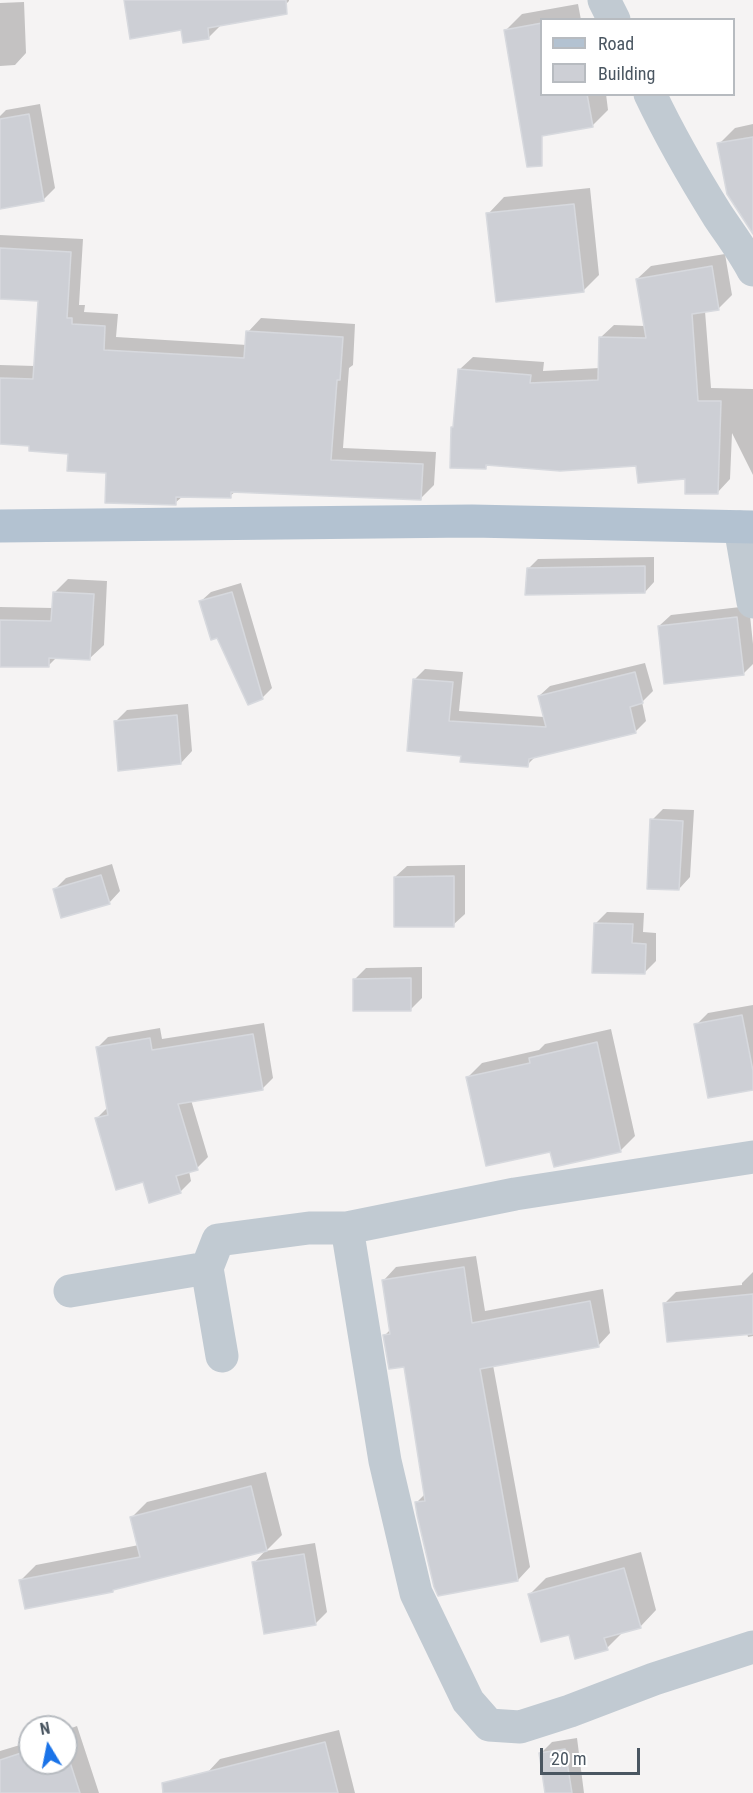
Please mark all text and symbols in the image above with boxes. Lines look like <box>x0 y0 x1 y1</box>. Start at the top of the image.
legend <box>540 18 735 96</box>
text: Road <box>598 33 634 54</box>
text: Building <box>598 63 655 84</box>
north arrow <box>18 1715 78 1775</box>
text: N <box>39 1719 52 1739</box>
scale bar <box>543 1736 644 1774</box>
text: 20 m <box>551 1748 586 1769</box>

